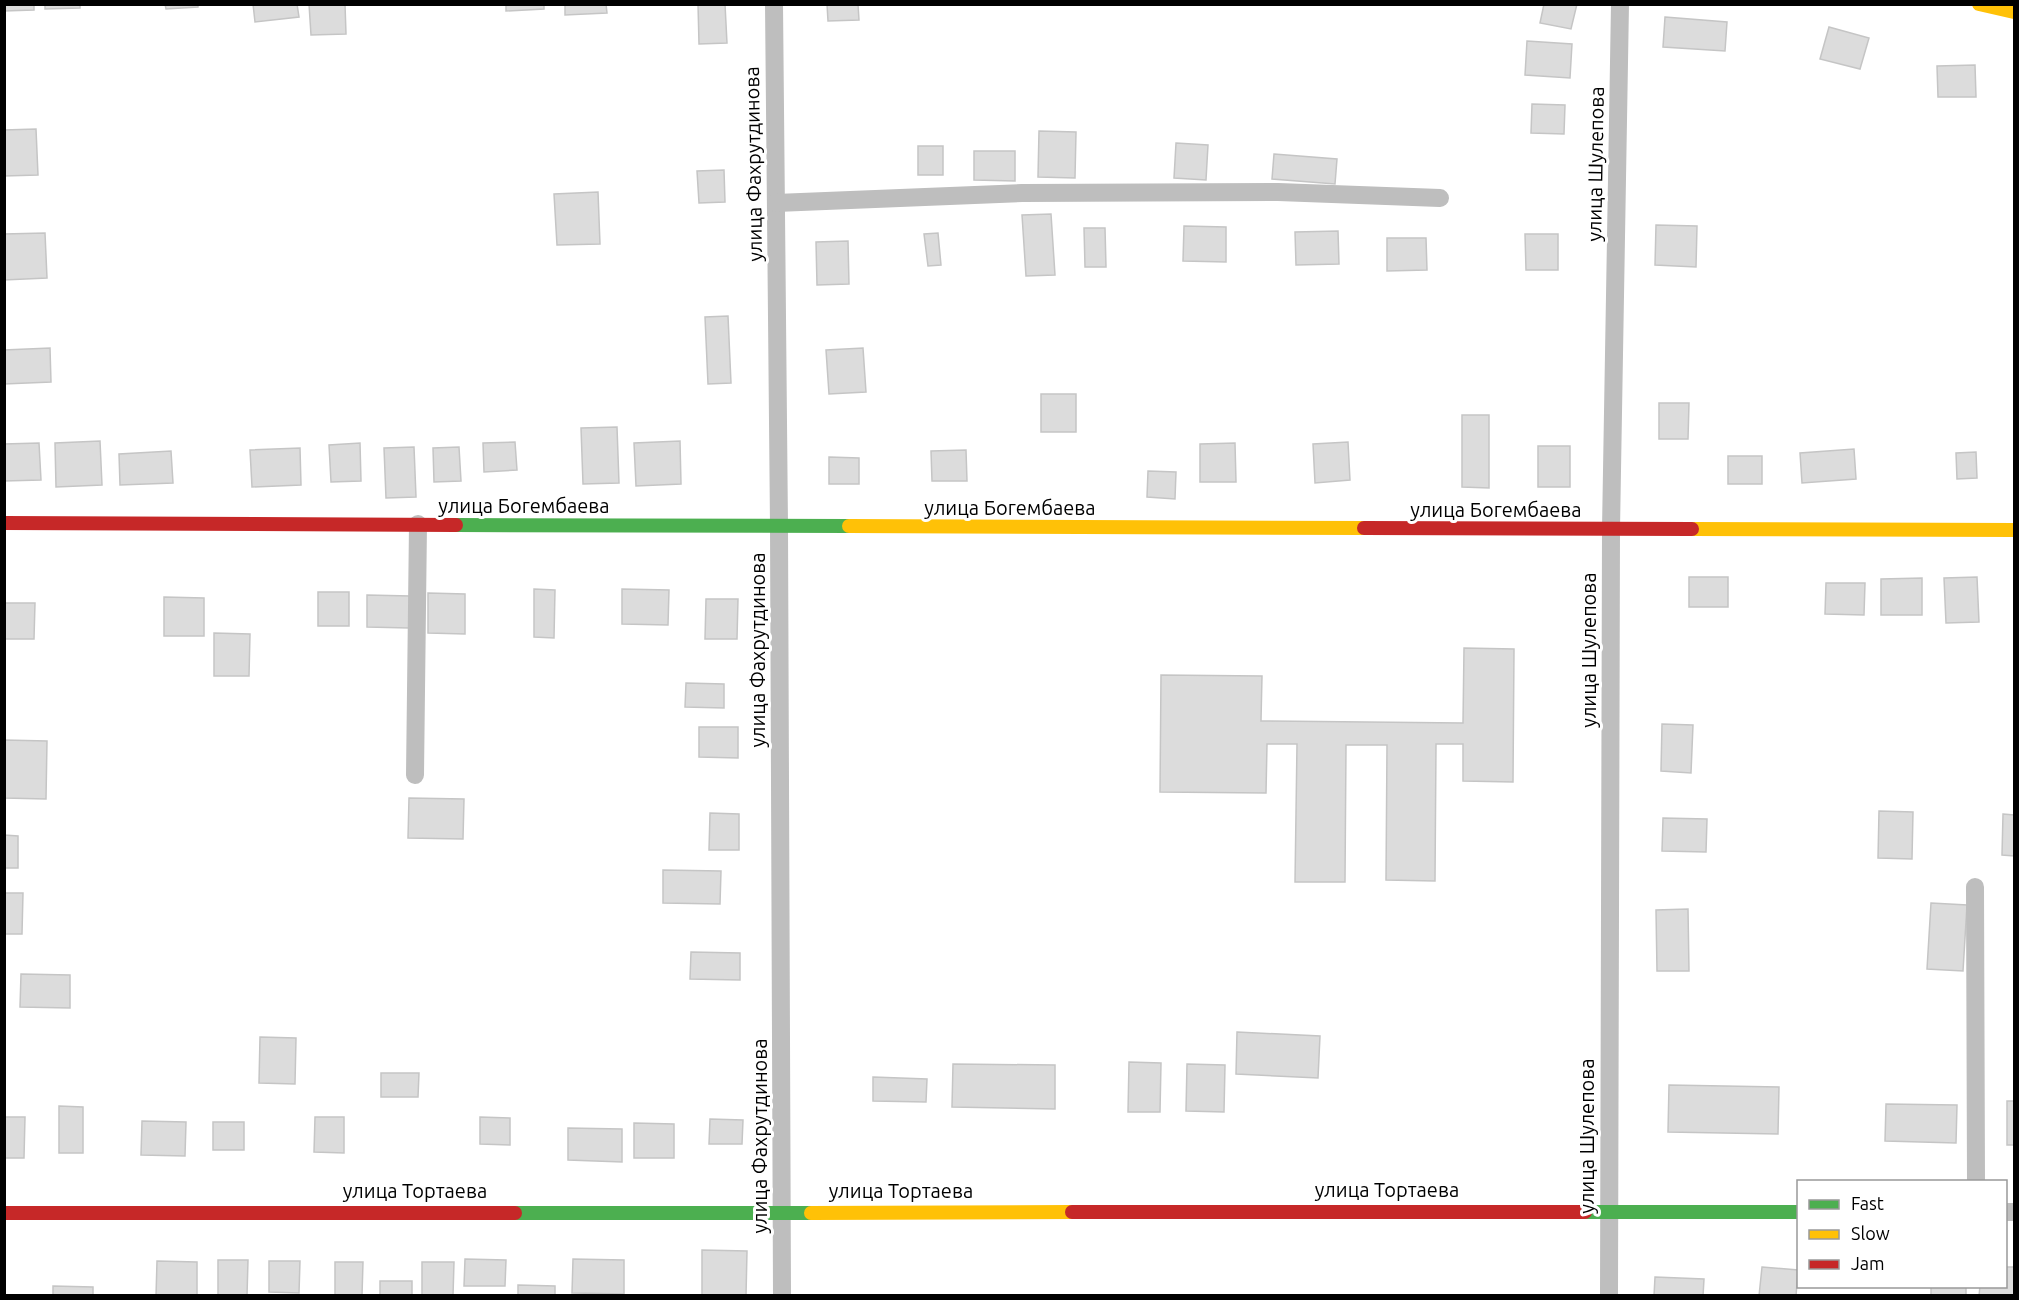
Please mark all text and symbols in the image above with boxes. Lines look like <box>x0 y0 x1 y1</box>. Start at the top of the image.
street label: улица Фахрутдинова <box>740 66 766 262</box>
street label: улица Шулепова <box>1582 86 1608 242</box>
street label: улица Богембаева <box>438 494 610 517</box>
street label: улица Богембаева <box>924 496 1096 519</box>
street label: улица Богембаева <box>1410 498 1582 521</box>
street label: улица Фахрутдинова <box>746 552 769 748</box>
street label: улица Шулепова <box>1577 572 1600 728</box>
street label: улица Фахрутдинова <box>748 1038 771 1234</box>
street label: улица Шулепова <box>1575 1058 1598 1214</box>
street label: улица Тортаева <box>1315 1178 1459 1201</box>
street label: улица Тортаева <box>343 1179 487 1202</box>
street label: улица Тортаева <box>829 1179 973 1202</box>
legend <box>1797 1180 2007 1288</box>
text: Fast <box>1851 1193 1884 1213</box>
text: Slow <box>1851 1223 1890 1243</box>
text: Jam <box>1851 1253 1885 1273</box>

